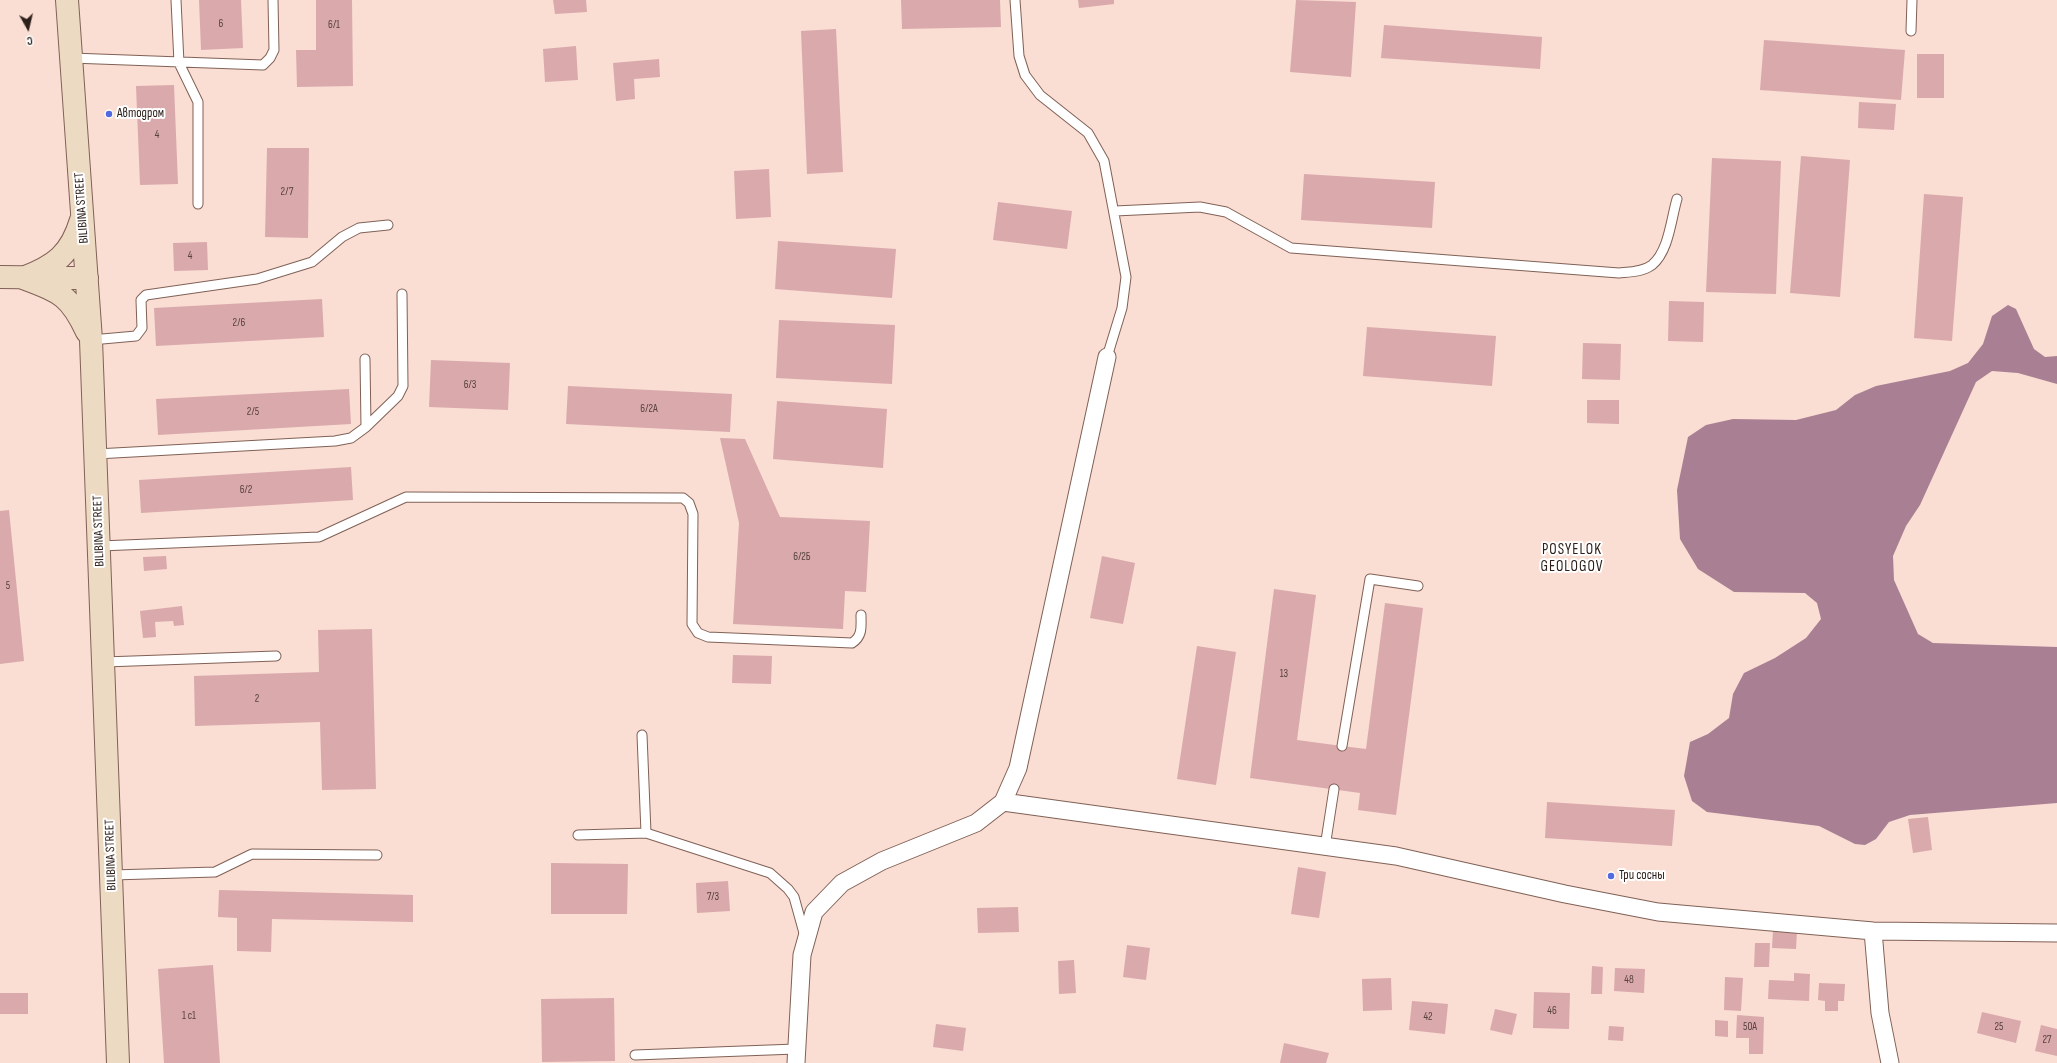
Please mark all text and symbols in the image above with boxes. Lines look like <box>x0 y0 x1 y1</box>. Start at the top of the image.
north arrow <box>8 8 48 48</box>
house number: 6 <box>219 17 223 31</box>
house number: 6/1 <box>328 18 340 32</box>
text: С <box>26 34 33 47</box>
place label: Автодром <box>117 106 164 122</box>
marker: Автодром <box>104 109 114 119</box>
house number: 4 <box>155 128 159 142</box>
street label: BILIBINA STREET <box>72 172 92 244</box>
house number: 2/7 <box>281 185 293 199</box>
house number: 4 <box>188 249 192 263</box>
house number: 2/6 <box>233 316 245 330</box>
house number: 6/3 <box>464 378 476 392</box>
house number: 6/2А <box>640 402 658 416</box>
house number: 2/5 <box>247 405 259 419</box>
house number: 6/2 <box>240 483 252 497</box>
street label: BILIBINA STREET <box>90 495 108 567</box>
district label: POSYELOK GEOLOGOV <box>1540 541 1604 576</box>
house number: 6/2Б <box>793 550 811 564</box>
house number: 5 <box>6 579 10 593</box>
house number: 13 <box>1280 667 1288 681</box>
house number: 2 <box>255 692 259 706</box>
street label: BILIBINA STREET <box>102 819 120 891</box>
place label: Три сосны <box>1619 868 1665 884</box>
marker: Три сосны <box>1606 871 1616 881</box>
house number: 7/3 <box>707 890 719 904</box>
house number: 48 <box>1624 973 1634 987</box>
house number: 46 <box>1547 1004 1557 1018</box>
house number: 1 с1 <box>182 1009 196 1023</box>
house number: 42 <box>1423 1010 1433 1024</box>
house number: 50А <box>1743 1020 1757 1034</box>
house number: 25 <box>1995 1020 2003 1034</box>
house number: 27 <box>2043 1033 2051 1047</box>

